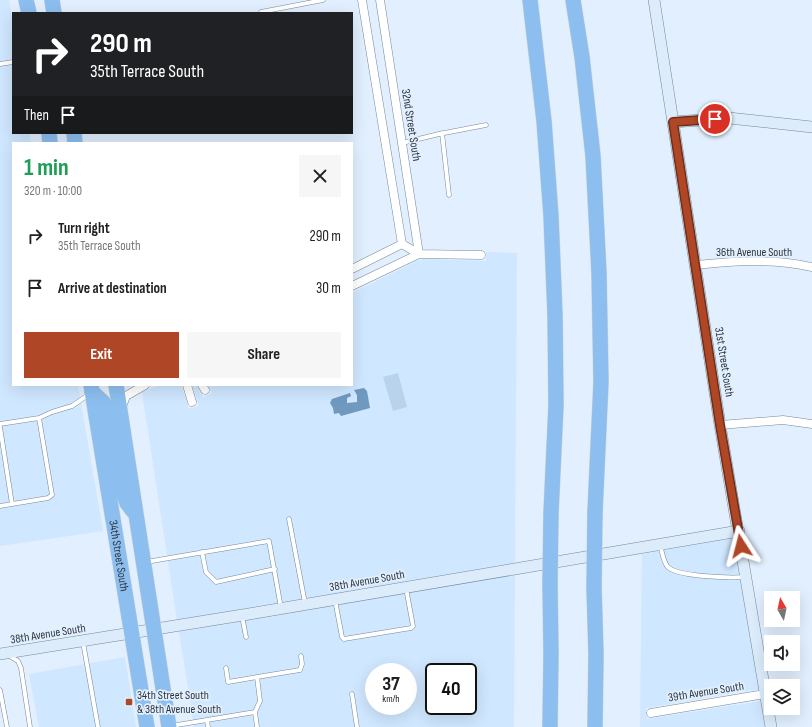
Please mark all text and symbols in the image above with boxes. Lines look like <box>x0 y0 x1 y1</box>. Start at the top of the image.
text: 290 m <box>90 27 152 60</box>
icon: right <box>24 28 76 80</box>
text: 35th Terrace South <box>90 61 204 82</box>
street label: 32nd Street South <box>398 88 424 162</box>
pin <box>698 102 732 136</box>
icon: arrive <box>57 104 79 126</box>
text: Then <box>24 106 49 125</box>
icon: arrive <box>704 108 726 130</box>
text: 1 min <box>24 153 69 182</box>
button: close <box>299 155 341 197</box>
text: 320 m · 10:00 <box>24 183 82 199</box>
text: Turn right <box>58 219 110 238</box>
icon: right <box>24 225 46 247</box>
text: 290 m <box>309 227 341 246</box>
text: 35th Terrace South <box>58 238 141 254</box>
street label: 36th Avenue South <box>716 245 792 260</box>
icon: arrive <box>24 277 46 299</box>
text: Arrive at destination <box>58 279 167 298</box>
text: 30 m <box>316 279 341 298</box>
street label: 31st Street South <box>711 326 737 398</box>
button: Exit <box>24 332 179 378</box>
button: Share <box>187 332 341 378</box>
street label: 34th Street South <box>106 519 132 593</box>
position arrow <box>720 525 762 567</box>
street label: 38th Avenue South <box>328 567 406 595</box>
north arrow <box>764 591 800 627</box>
map controls <box>764 591 800 715</box>
street label: 38th Avenue South <box>9 621 87 647</box>
button: sound <box>764 635 800 671</box>
speed limit sign: 40 <box>425 663 477 715</box>
text: 37 <box>382 672 400 696</box>
street label: 39th Avenue South <box>667 679 745 705</box>
button: layers <box>764 679 800 715</box>
place label: 34th Street South & 38th Avenue South <box>137 688 221 717</box>
text: km/h <box>382 693 400 705</box>
marker: 34th Street South & 38th Avenue South <box>124 697 134 707</box>

